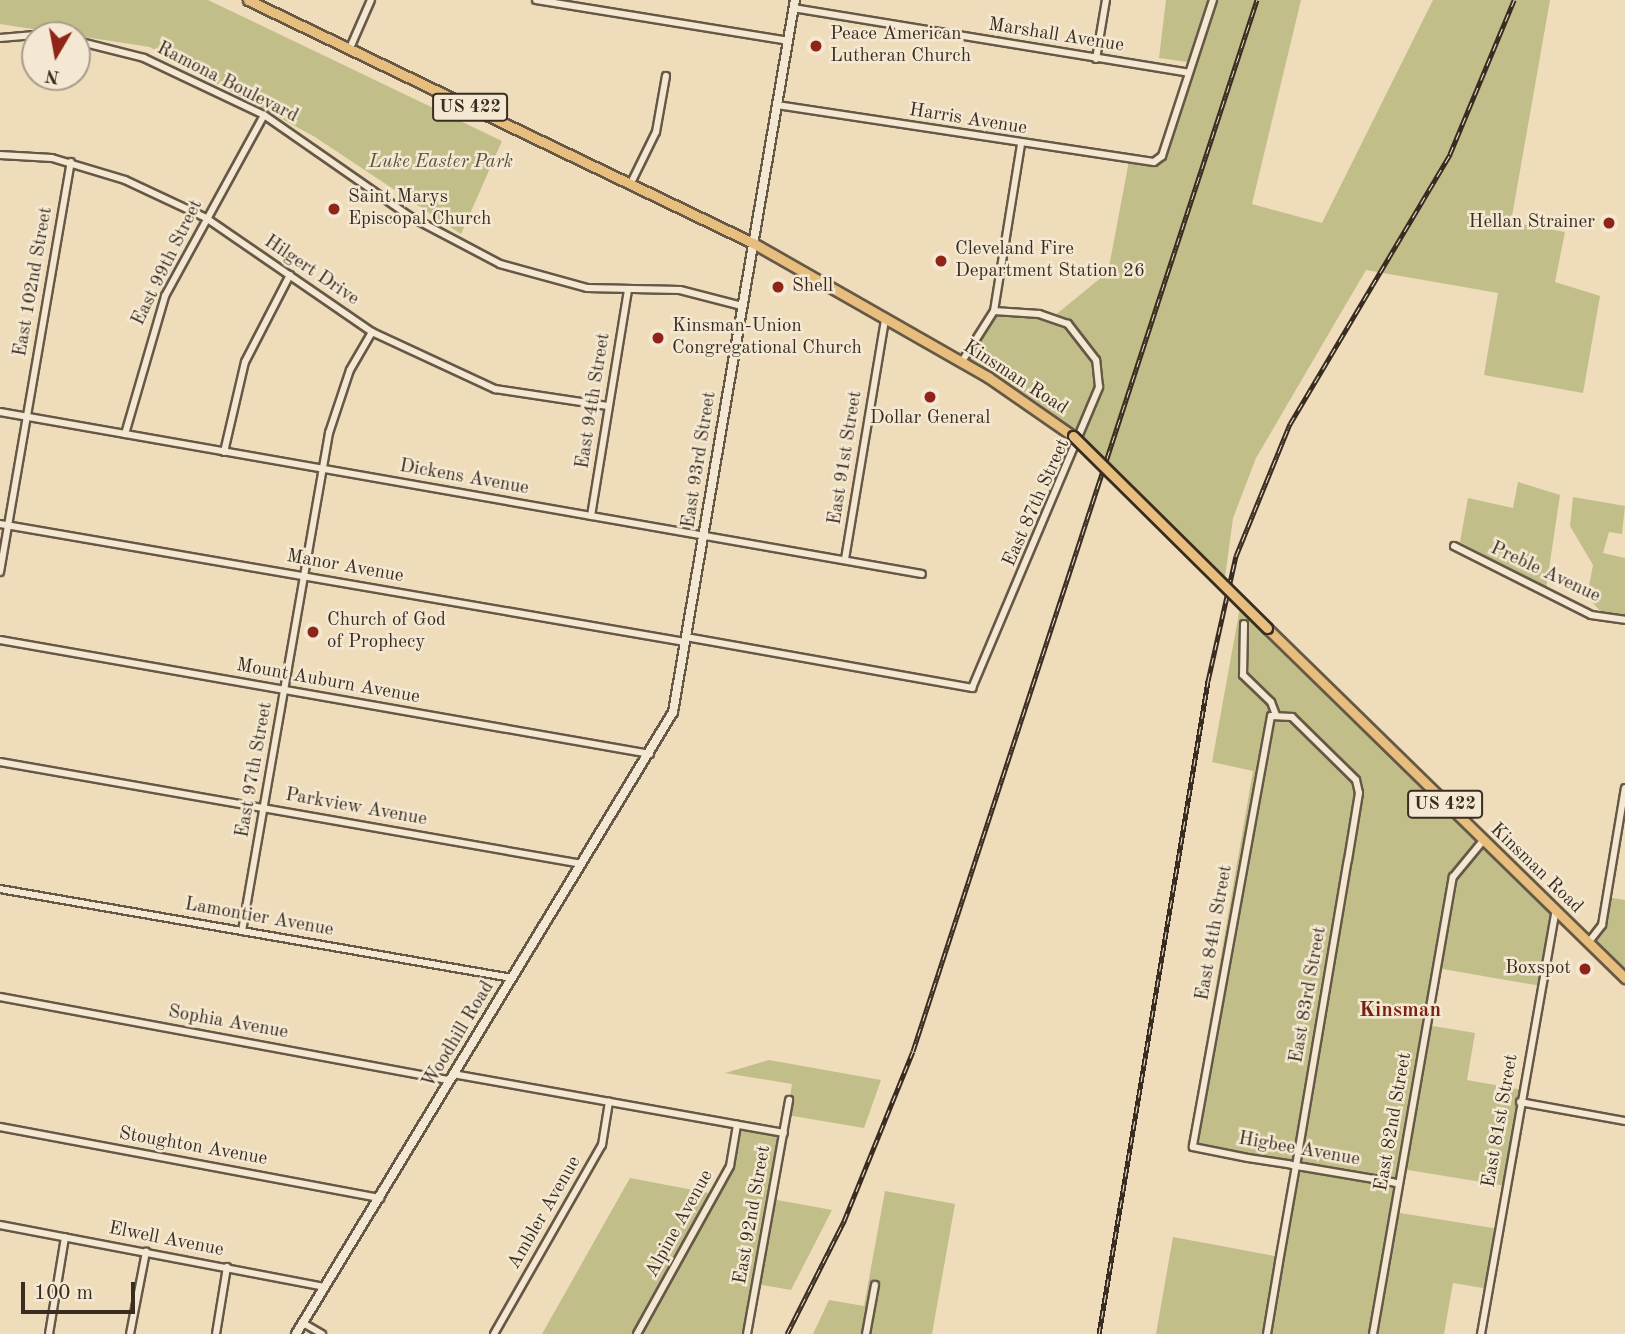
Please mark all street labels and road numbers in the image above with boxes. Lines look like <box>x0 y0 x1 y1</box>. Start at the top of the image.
street label: Marshall Avenue <box>987 14 1125 58</box>
street label: Ramona Boulevard <box>153 38 301 128</box>
road number: US 422 <box>432 92 508 122</box>
street label: Harris Avenue <box>907 99 1029 141</box>
street label: East 99th Street <box>128 196 208 330</box>
street label: East 102nd Street <box>10 205 58 359</box>
street label: Hilgert Drive <box>259 231 363 311</box>
street label: East 94th Street <box>572 331 616 471</box>
street label: Kinsman Road <box>958 336 1072 420</box>
street label: East 91st Street <box>824 389 868 527</box>
street label: East 93rd Street <box>678 390 722 530</box>
street label: East 87th Street <box>999 436 1075 570</box>
street label: Dickens Avenue <box>398 455 530 501</box>
street label: Preble Avenue <box>1486 538 1604 608</box>
street label: Manor Avenue <box>285 545 405 589</box>
street label: Mount Auburn Avenue <box>234 655 422 709</box>
street label: East 97th Street <box>232 700 278 840</box>
street label: Parkview Avenue <box>283 784 429 832</box>
road number: US 422 <box>1406 790 1484 818</box>
street label: Kinsman Road <box>1485 819 1587 919</box>
street label: East 84th Street <box>1192 863 1238 1003</box>
street label: Lamontier Avenue <box>183 894 335 942</box>
street label: East 83rd Street <box>1286 925 1332 1065</box>
street label: Woodhill Road <box>418 977 500 1093</box>
street label: Sophia Avenue <box>166 1001 290 1045</box>
street label: East 82nd Street <box>1371 1051 1417 1193</box>
street label: East 81st Street <box>1478 1052 1524 1190</box>
street label: Stoughton Avenue <box>117 1123 269 1171</box>
street label: Higbee Avenue <box>1236 1128 1362 1172</box>
street label: East 92nd Street <box>730 1144 776 1286</box>
street label: Ambler Avenue <box>503 1152 587 1274</box>
street label: Alpine Avenue <box>641 1166 719 1282</box>
street label: Elwell Avenue <box>107 1218 225 1262</box>

